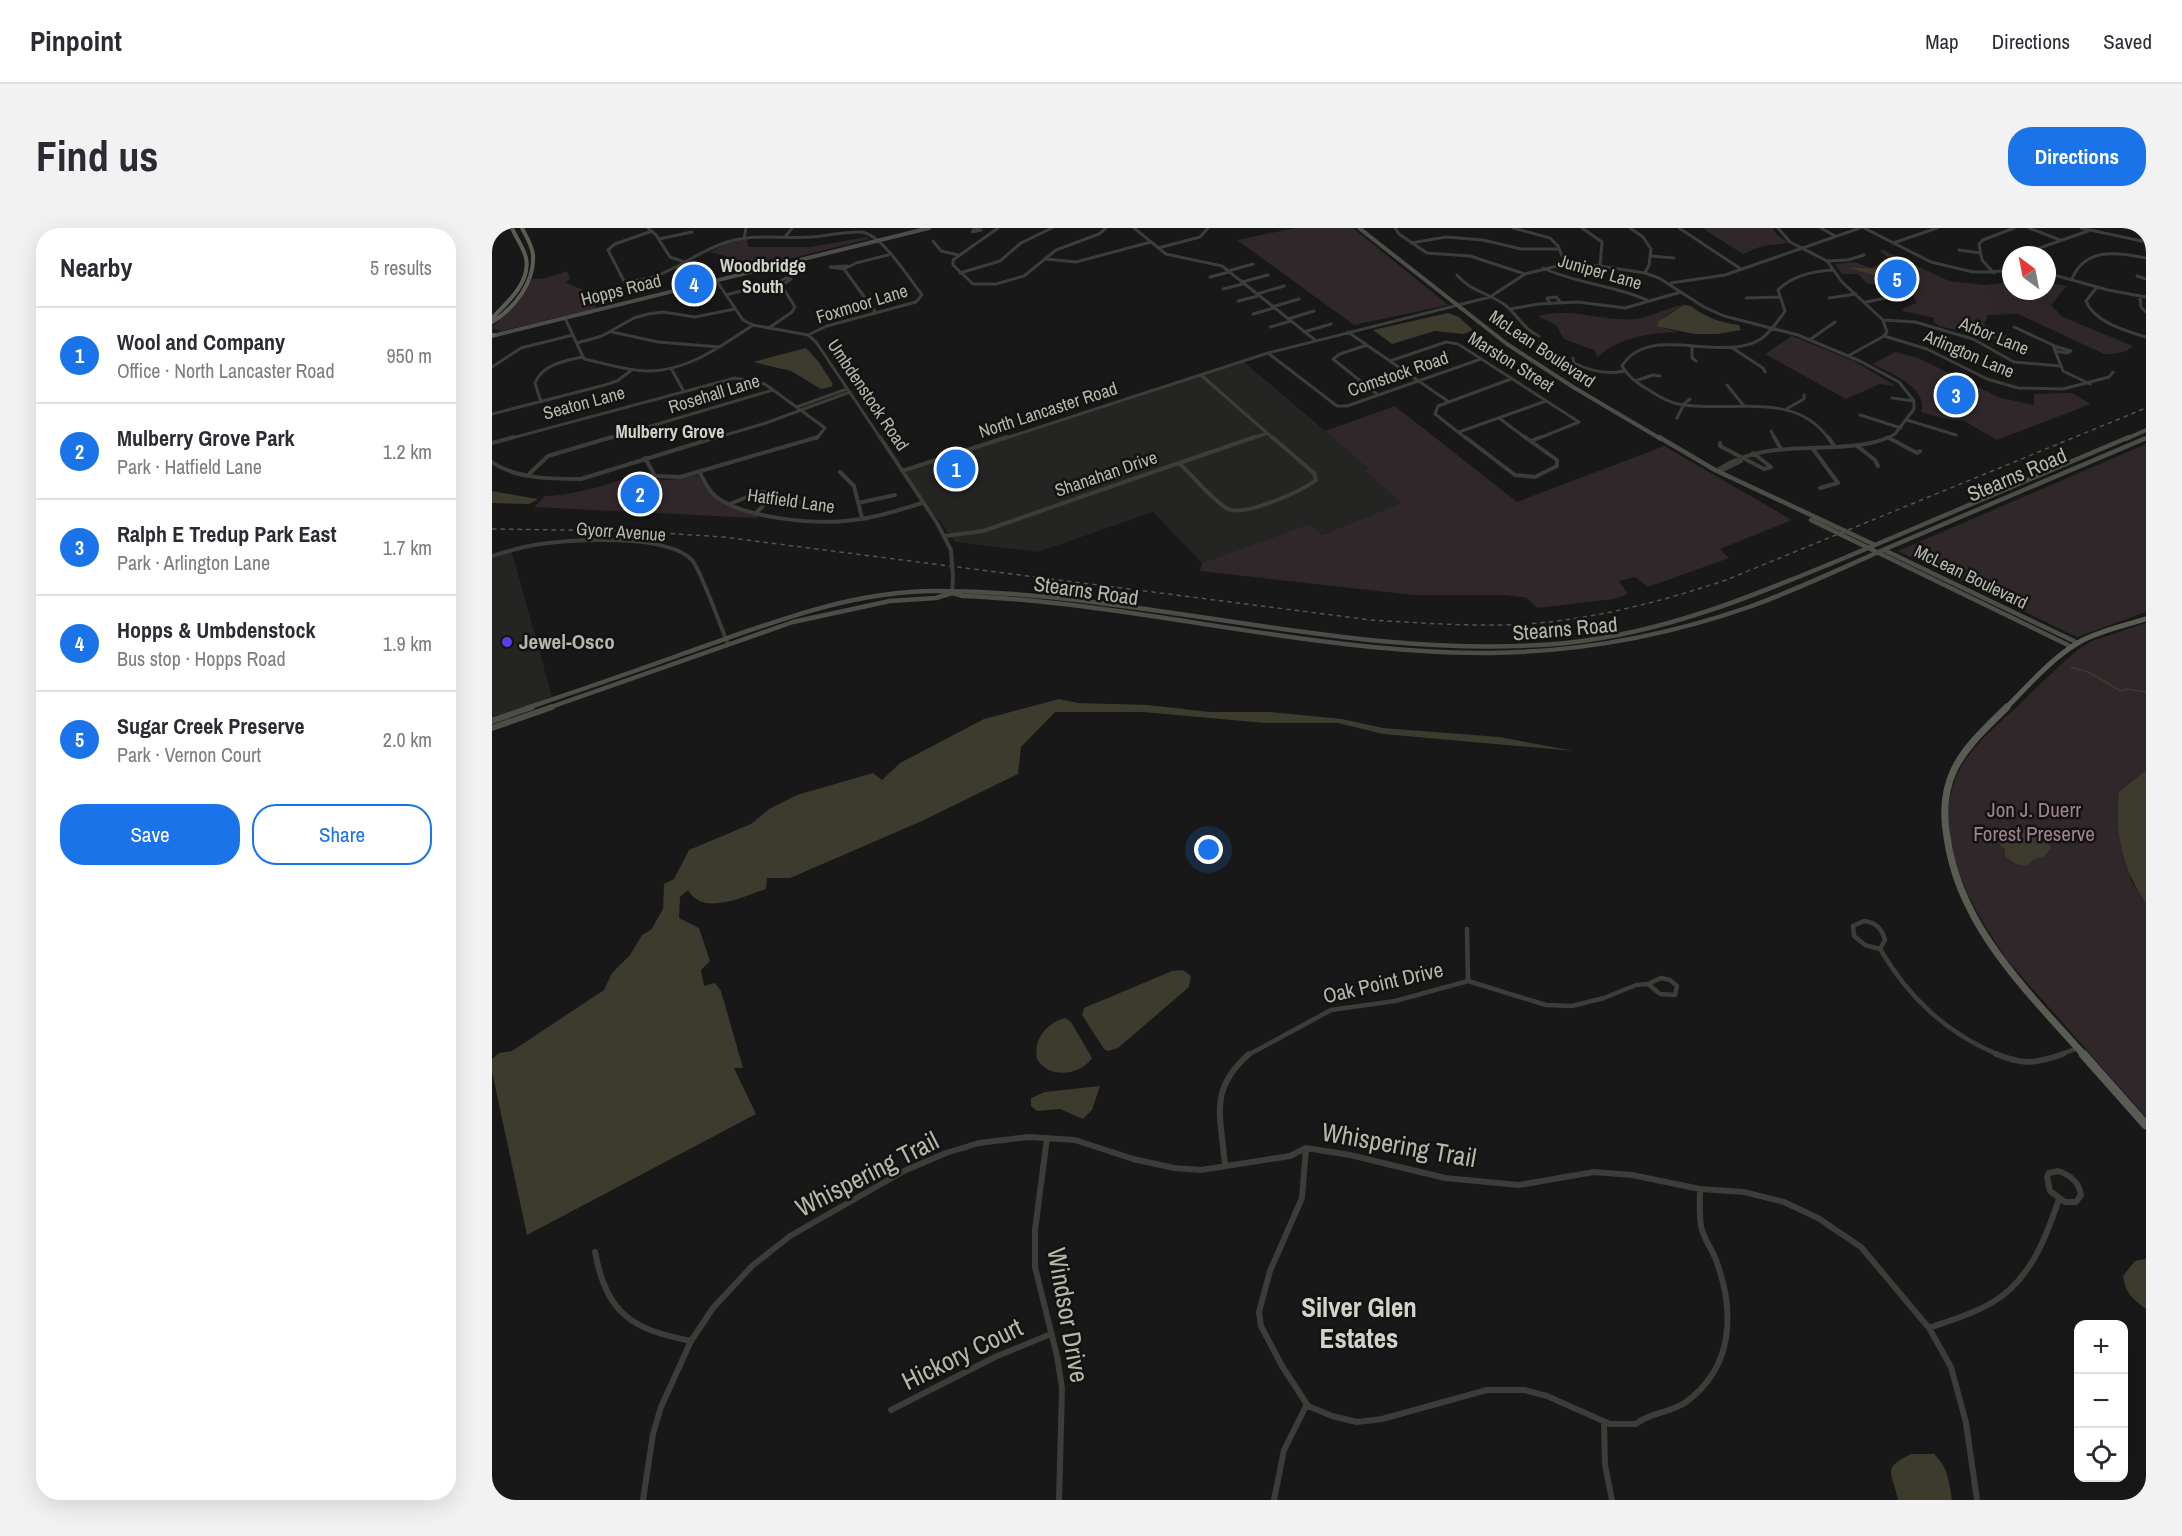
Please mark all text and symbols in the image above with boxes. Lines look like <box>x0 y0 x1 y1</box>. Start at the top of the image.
text: Pinpoint <box>30 22 122 60</box>
text: Map <box>1925 27 1959 56</box>
text: Directions <box>1992 27 2070 56</box>
text: Saved <box>2103 27 2152 56</box>
button: Directions <box>2008 127 2146 186</box>
text: Find us <box>36 128 158 184</box>
north arrow <box>2002 246 2056 300</box>
street label: Juniper Lane <box>1555 248 1645 295</box>
text: Nearby <box>60 250 132 285</box>
district label: Woodbridge South <box>720 253 806 299</box>
text: 5 results <box>370 254 432 281</box>
pin: 5 <box>1878 256 1916 302</box>
pin: 4 <box>674 262 714 306</box>
street label: Hopps Road <box>578 267 664 312</box>
street label: Foxmoor Lane <box>813 278 911 329</box>
street label: McLean Boulevard <box>1484 304 1600 393</box>
street label: Arbor Lane <box>1955 310 2033 361</box>
street label: Arlington Lane <box>1919 323 2018 384</box>
street label: Marston Street <box>1464 325 1559 398</box>
text: Wool and Company <box>117 327 285 357</box>
street label: Umbdenstock Road <box>822 334 915 455</box>
text: 1 <box>75 342 84 369</box>
text: 950 m <box>386 342 432 369</box>
street label: Comstock Road <box>1344 345 1452 402</box>
text: Office · North Lancaster Road <box>117 357 335 384</box>
street label: Rosehall Lane <box>665 368 763 419</box>
pin: 3 <box>1936 372 1976 418</box>
street label: North Lancaster Road <box>975 375 1120 444</box>
street label: Seaton Lane <box>540 380 628 425</box>
district label: Mulberry Grove <box>615 419 725 444</box>
text: Mulberry Grove Park <box>117 423 294 453</box>
text: 2 <box>75 438 84 465</box>
text: 1.2 km <box>383 438 432 465</box>
street label: Stearns Road <box>1963 441 2071 508</box>
street label: Shanahan Drive <box>1051 444 1160 503</box>
pin: 1 <box>936 446 976 492</box>
text: Park · Hatfield Lane <box>117 453 262 480</box>
pin: 2 <box>620 472 660 516</box>
street label: Hatfield Lane <box>746 482 836 519</box>
street label: Gyorr Avenue <box>575 516 667 547</box>
text: Ralph E Tredup Park East <box>117 519 337 549</box>
text: 3 <box>75 534 84 561</box>
text: 1.7 km <box>383 534 432 561</box>
street label: McLean Boulevard <box>1910 538 2032 615</box>
text: Park · Arlington Lane <box>117 549 270 576</box>
street label: Stearns Road <box>1032 569 1140 612</box>
street label: Stearns Road <box>1511 609 1619 648</box>
text: Hopps & Umbdenstock <box>117 615 315 645</box>
place label: Jewel-Osco <box>519 627 615 656</box>
text: 4 <box>75 630 84 657</box>
text: 1.9 km <box>383 630 432 657</box>
marker: Jewel-Osco <box>500 635 514 649</box>
text: Bus stop · Hopps Road <box>117 645 286 672</box>
text: Sugar Creek Preserve <box>117 711 305 741</box>
text: 5 <box>75 726 84 753</box>
text: 2.0 km <box>383 726 432 753</box>
text: Park · Vernon Court <box>117 741 261 768</box>
park label: Jon J. Duerr Forest Preserve <box>1973 795 2095 848</box>
button: Save <box>60 804 240 865</box>
button: Share <box>252 804 432 865</box>
your location <box>1194 835 1223 864</box>
street label: Oak Point Drive <box>1320 955 1446 1010</box>
street label: Whispering Trail <box>1319 1114 1479 1175</box>
street label: Whispering Trail <box>789 1122 944 1225</box>
street label: Windsor Drive <box>1039 1245 1098 1385</box>
district label: Silver Glen Estates <box>1301 1289 1417 1356</box>
street label: Hickory Court <box>896 1309 1028 1398</box>
map controls <box>2074 1320 2128 1482</box>
button: + <box>2074 1320 2128 1374</box>
button: − <box>2074 1374 2128 1428</box>
button: locate <box>2074 1428 2128 1482</box>

